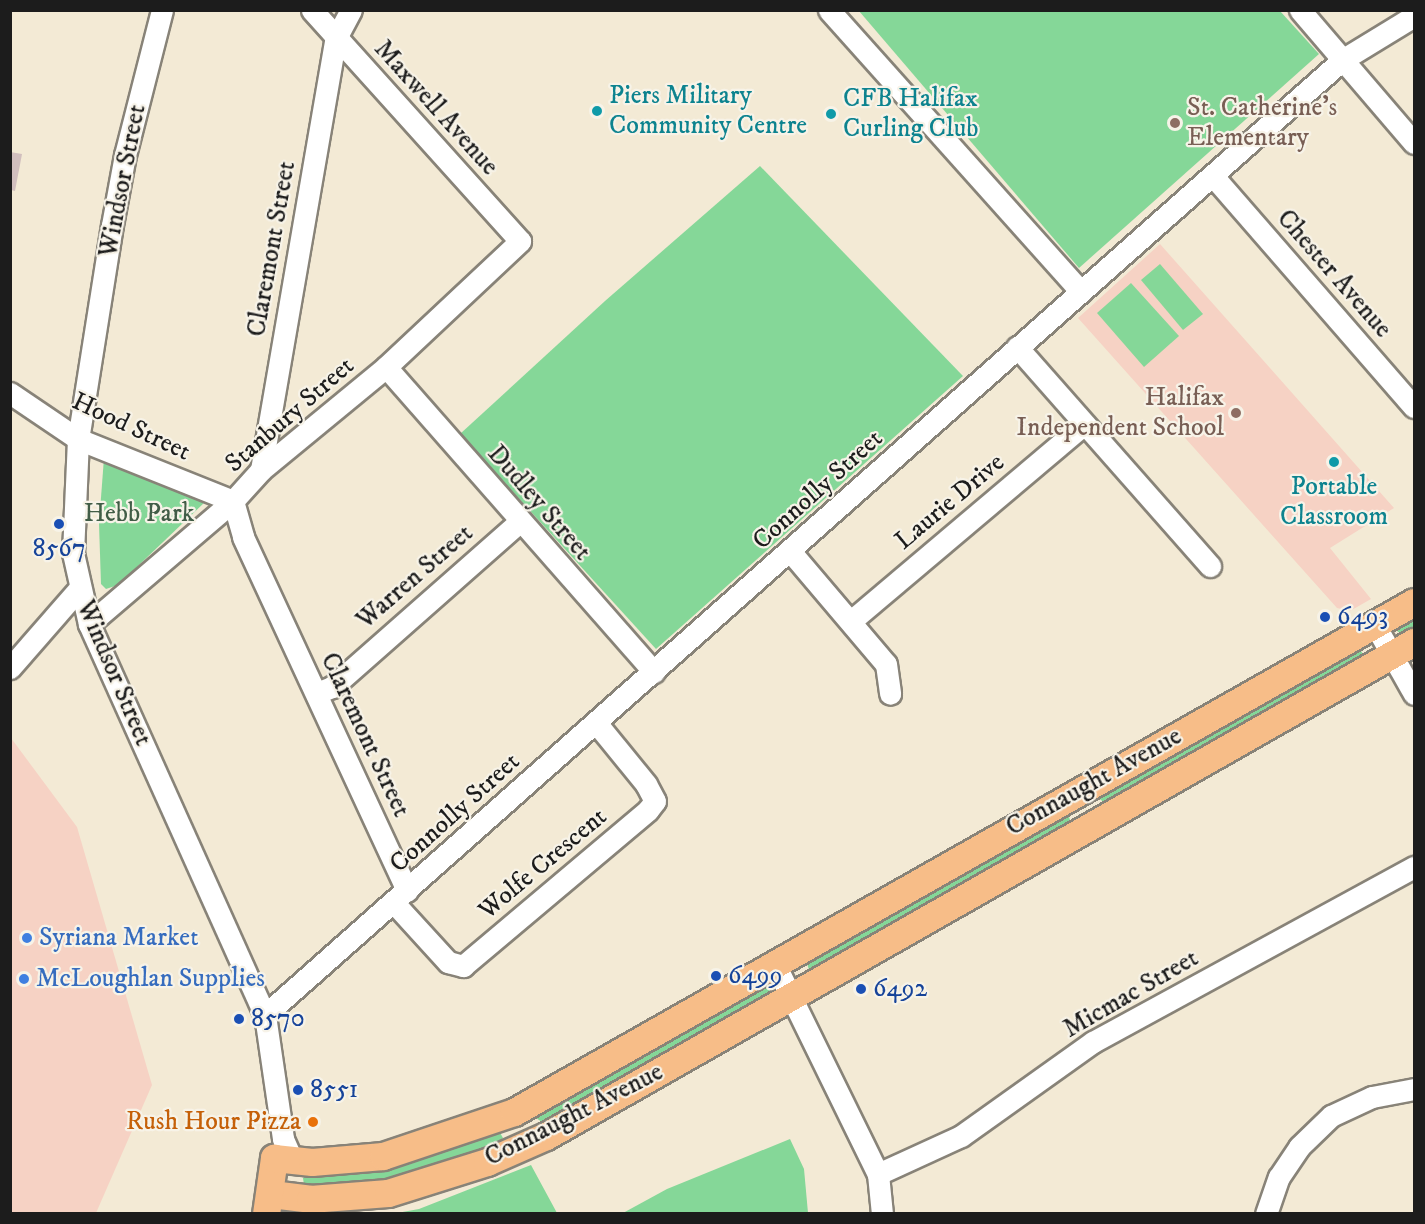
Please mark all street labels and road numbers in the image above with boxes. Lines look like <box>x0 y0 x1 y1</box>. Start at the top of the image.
street label: Maxwell Avenue <box>367 34 505 182</box>
street label: Windsor Street <box>93 102 153 260</box>
street label: Claremont Street <box>241 159 303 339</box>
street label: Chester Avenue <box>1270 204 1398 344</box>
street label: Stanbury Street <box>219 351 361 479</box>
street label: Hood Street <box>67 386 195 468</box>
street label: Connolly Street <box>747 423 889 557</box>
street label: Dudley Street <box>480 439 598 567</box>
street label: Laurie Drive <box>889 447 1011 557</box>
street label: Warren Street <box>350 518 480 636</box>
street label: Windsor Street <box>69 596 159 750</box>
street label: Claremont Street <box>313 648 417 822</box>
street label: Connaught Avenue <box>1001 721 1187 843</box>
street label: Connolly Street <box>384 746 526 880</box>
street label: Wolfe Crescent <box>473 801 613 927</box>
street label: Micmac Street <box>1058 943 1204 1045</box>
street label: Connaught Avenue <box>480 1057 668 1173</box>

